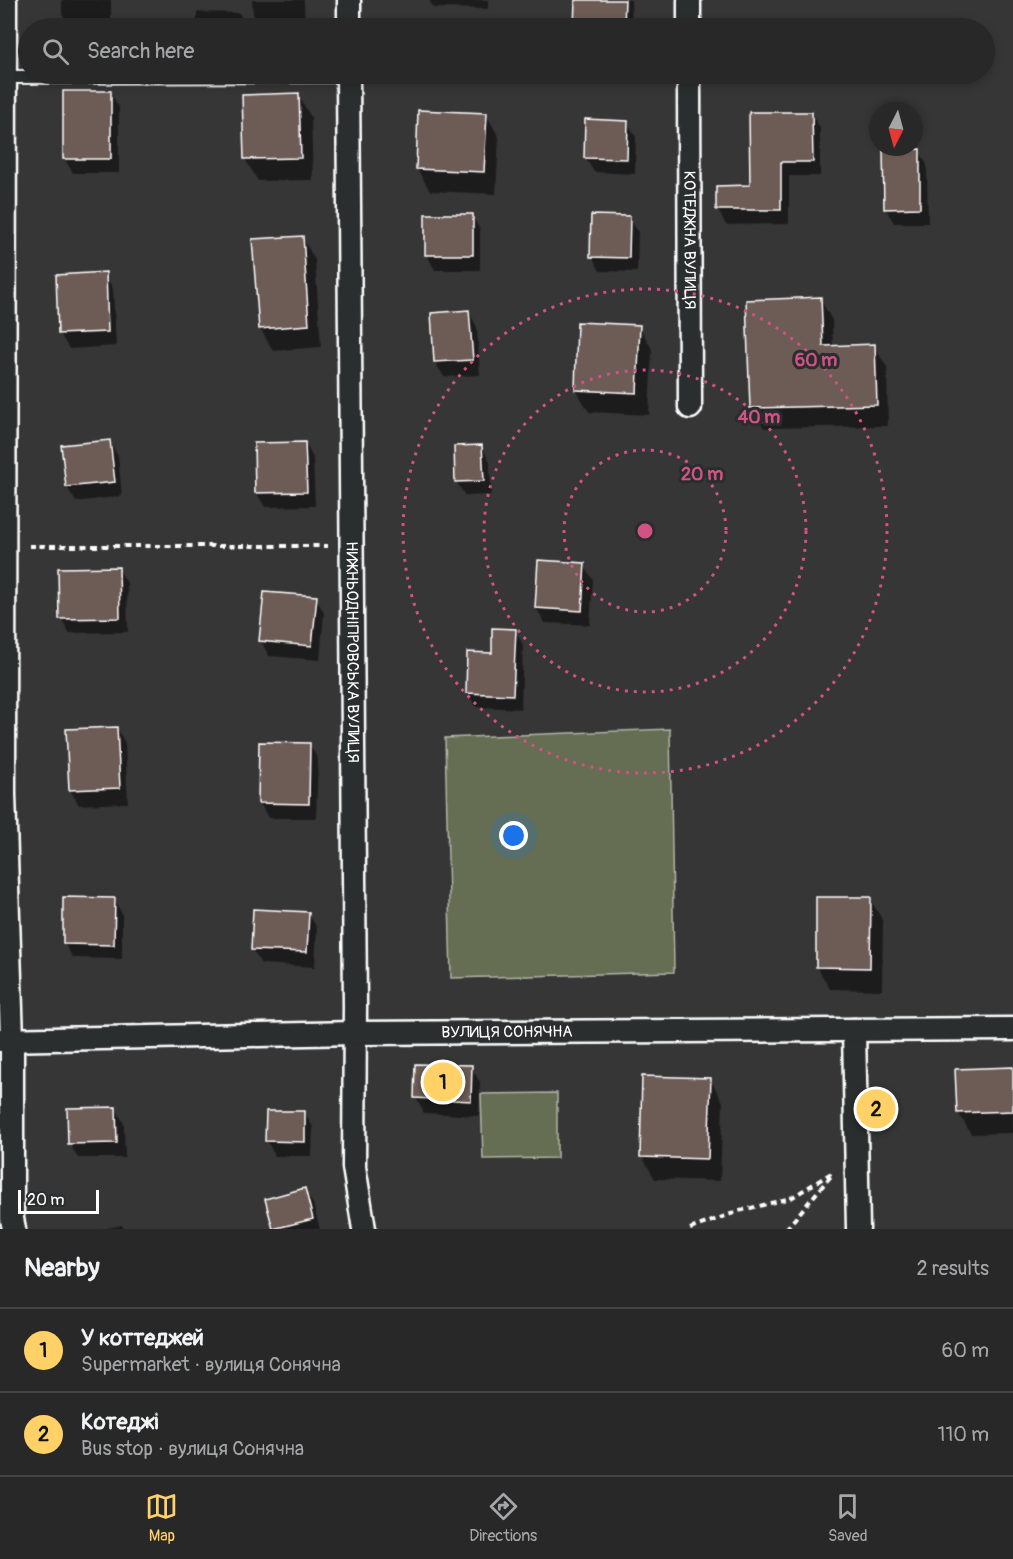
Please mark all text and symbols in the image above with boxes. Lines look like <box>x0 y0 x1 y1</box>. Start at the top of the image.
search box <box>18 18 995 84</box>
icon: search <box>39 35 72 68</box>
text: Search here <box>87 37 194 65</box>
north arrow <box>869 102 923 156</box>
street label: КОТЕДЖНА ВУЛИЦЯ <box>679 171 700 309</box>
text: 60 m <box>795 349 837 372</box>
text: 40 m <box>738 406 780 429</box>
text: 20 m <box>681 463 723 486</box>
centre of rings <box>635 521 655 541</box>
street label: НИЖНЬОДНІПРОВСЬКА ВУЛИЦЯ <box>342 541 363 763</box>
your location <box>499 821 528 850</box>
street label: ВУЛИЦЯ СОНЯЧНА <box>441 1022 573 1042</box>
pin: 1 <box>424 1060 462 1104</box>
pin: 2 <box>856 1086 896 1132</box>
scale bar <box>18 1187 99 1214</box>
text: 20 m <box>27 1190 65 1210</box>
text: Nearby <box>24 1252 100 1284</box>
text: 2 results <box>917 1256 989 1281</box>
text: У коттеджей <box>81 1324 204 1352</box>
text: 1 <box>40 1338 47 1363</box>
text: 60 m <box>942 1338 989 1363</box>
text: Supermarket · вулиця Сонячна <box>81 1352 341 1377</box>
text: Котеджі <box>81 1408 159 1436</box>
text: 2 <box>38 1422 49 1447</box>
text: 110 m <box>938 1422 989 1447</box>
text: Bus stop · вулиця Сонячна <box>81 1436 304 1461</box>
tab: Map <box>145 1490 178 1546</box>
tab: Directions <box>469 1490 537 1546</box>
tab: Saved <box>828 1490 868 1546</box>

